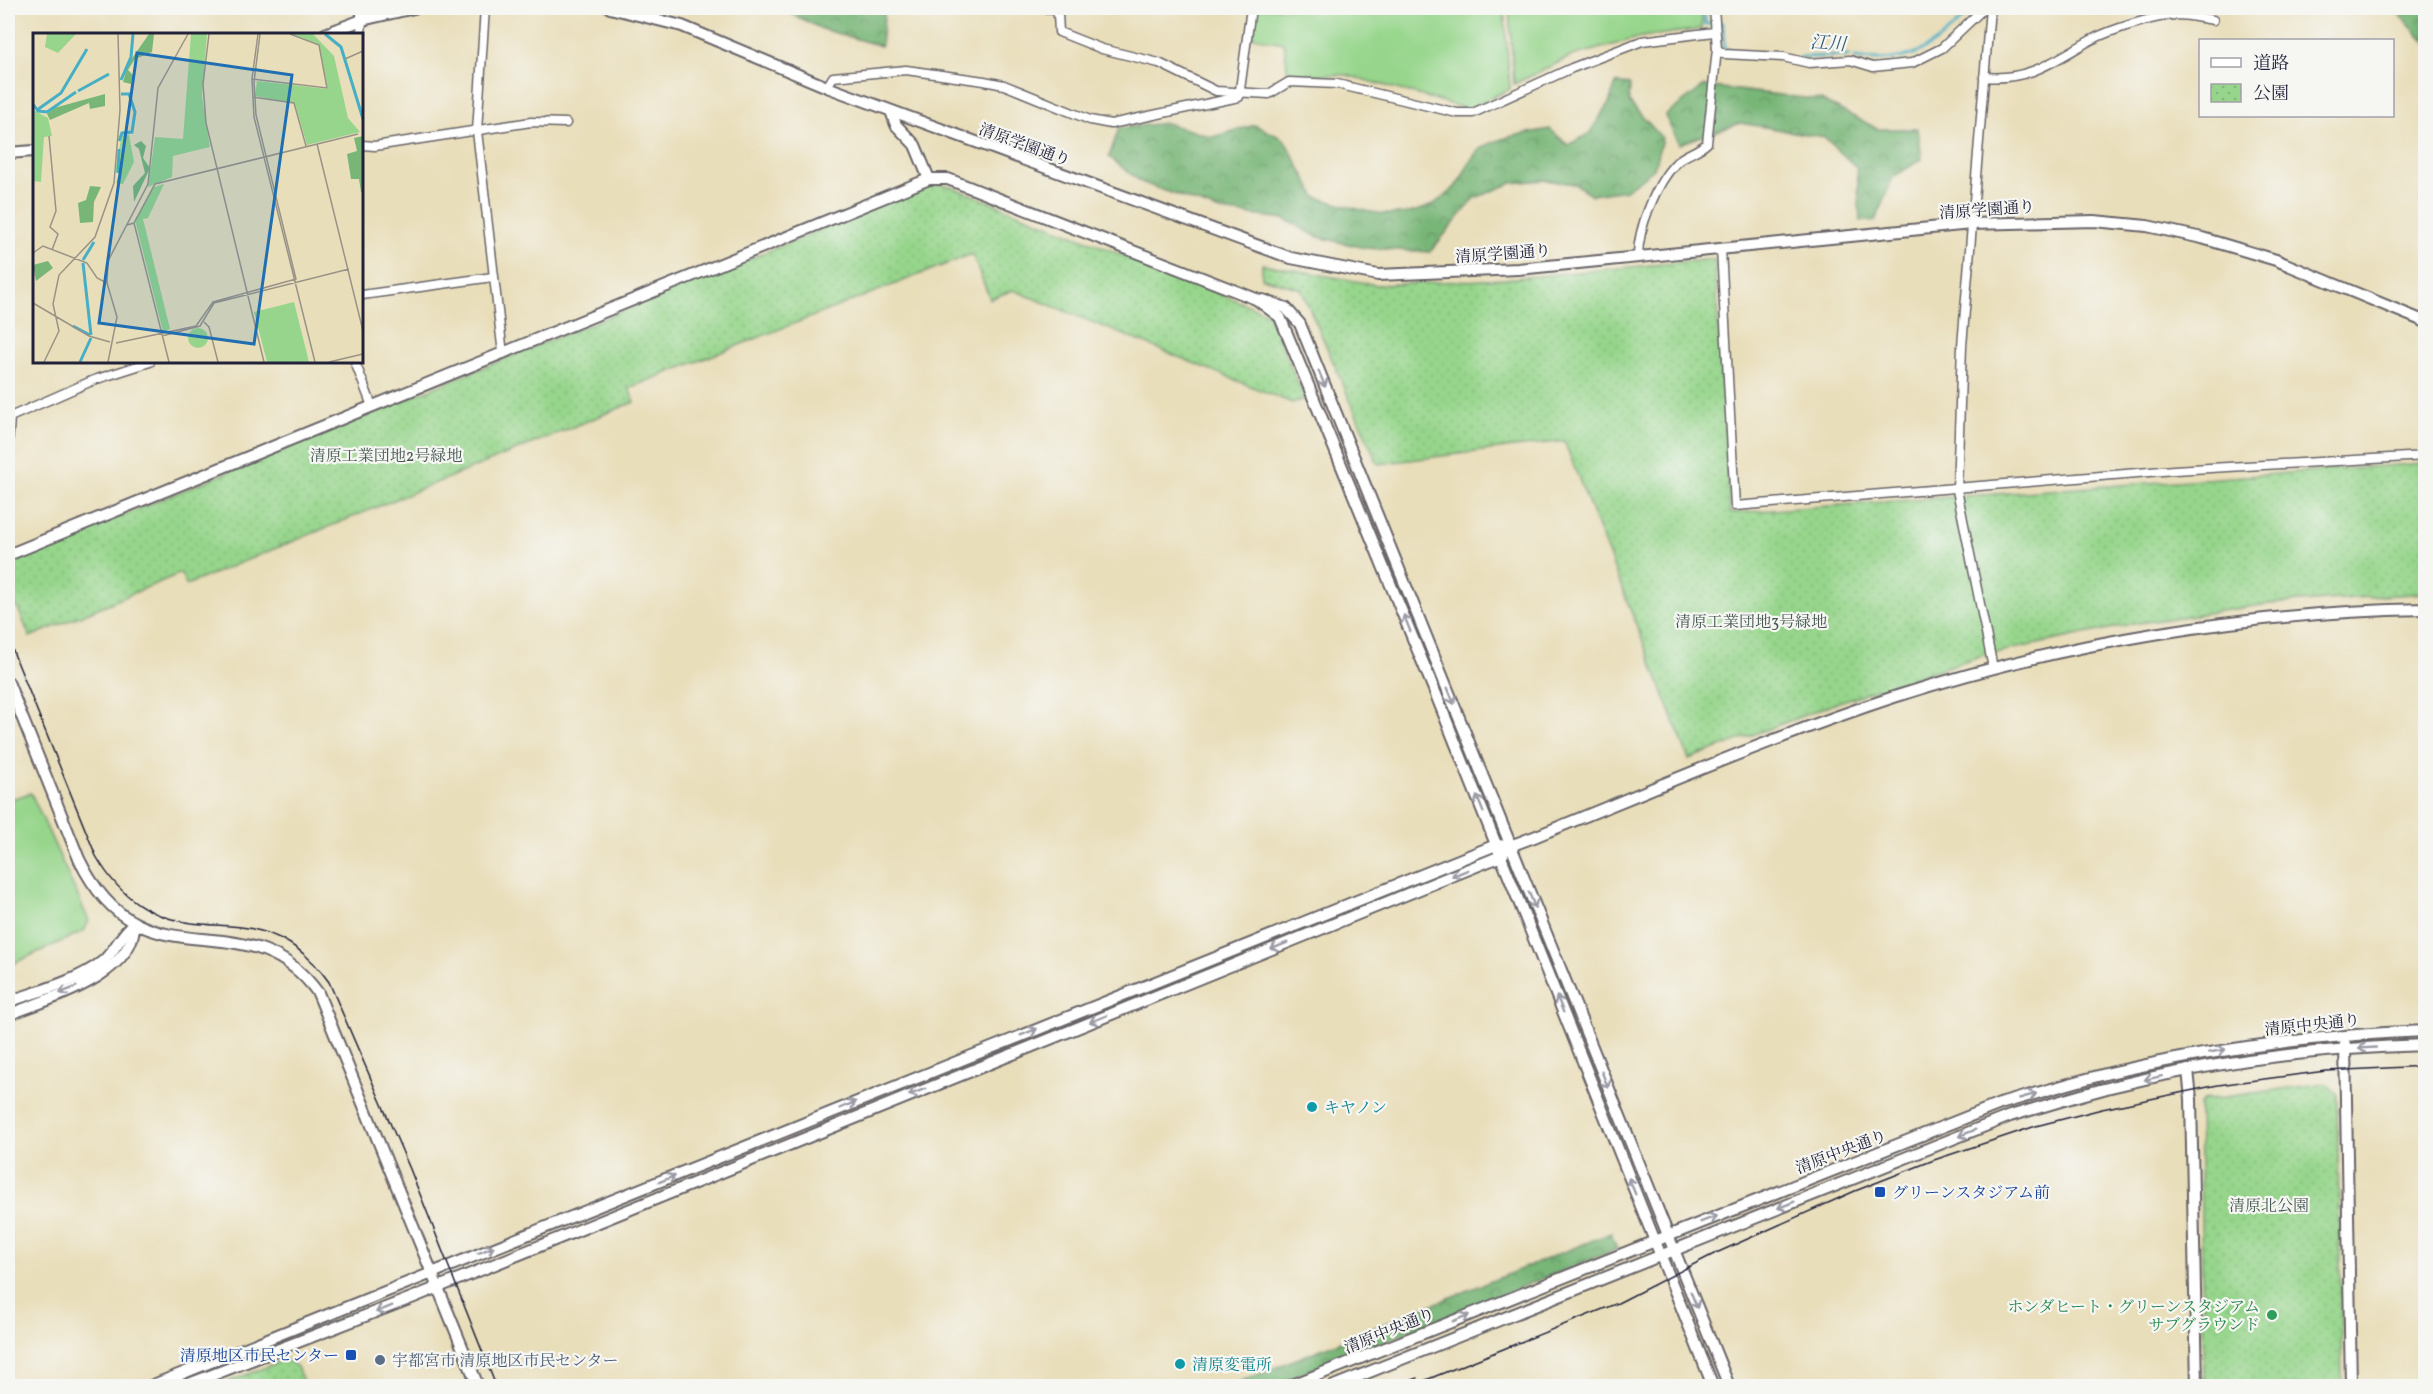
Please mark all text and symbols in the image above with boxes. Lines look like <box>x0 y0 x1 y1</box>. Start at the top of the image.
water label: 江川 <box>1809 31 1849 58</box>
inset map <box>33 33 363 363</box>
legend <box>2199 39 2394 117</box>
text: 道路 <box>2253 52 2289 77</box>
text: 公園 <box>2253 82 2289 107</box>
street label: 清原学園通り <box>975 119 1073 173</box>
street label: 清原学園通り <box>1938 197 2036 225</box>
street label: 清原学園通り <box>1454 241 1552 269</box>
one-way arrow <box>1317 369 1328 388</box>
park label: 清原工業団地2号緑地 <box>310 446 462 468</box>
park label: 清原工業団地3号緑地 <box>1675 612 1827 634</box>
one-way arrow <box>1401 614 1412 633</box>
one-way arrow <box>1446 686 1457 705</box>
one-way arrow <box>1474 795 1485 814</box>
one-way arrow <box>1451 868 1469 879</box>
one-way arrow <box>1527 890 1538 908</box>
one-way arrow <box>1270 941 1288 952</box>
one-way arrow <box>59 985 78 996</box>
one-way arrow <box>1554 996 1565 1014</box>
street label: 清原中央通り <box>2263 1010 2361 1042</box>
one-way arrow <box>1089 1014 1108 1025</box>
one-way arrow <box>1019 1026 1038 1037</box>
one-way arrow <box>2358 1042 2378 1053</box>
one-way arrow <box>2207 1046 2227 1057</box>
one-way arrow <box>1600 1071 1611 1089</box>
one-way arrow <box>2144 1073 2164 1084</box>
one-way arrow <box>908 1087 927 1098</box>
one-way arrow <box>2018 1090 2037 1101</box>
place label: キヤノン <box>1324 1098 1387 1120</box>
one-way arrow <box>838 1099 857 1110</box>
marker: キヤノン <box>1305 1100 1319 1114</box>
street label: 清原中央通り <box>1793 1125 1890 1180</box>
one-way arrow <box>1958 1128 1976 1139</box>
one-way arrow <box>658 1173 676 1184</box>
one-way arrow <box>1626 1177 1637 1195</box>
place label: グリーンスタジアム前 <box>1892 1183 2050 1205</box>
marker: グリーンスタジアム前 <box>1873 1185 1887 1199</box>
park label: 清原北公園 <box>2229 1196 2309 1218</box>
one-way arrow <box>1777 1200 1795 1211</box>
one-way arrow <box>1699 1213 1717 1224</box>
one-way arrow <box>476 1244 495 1255</box>
one-way arrow <box>1689 1290 1700 1309</box>
place label: ホンダヒート・グリーンスタジアム サブグラウンド <box>2007 1297 2260 1337</box>
one-way arrow <box>375 1304 394 1315</box>
street label: 清原中央通り <box>1341 1304 1438 1360</box>
marker: ホンダヒート・グリーンスタジアム サブグラウンド <box>2265 1308 2279 1322</box>
one-way arrow <box>1451 1311 1470 1322</box>
place label: 清原地区市民センター <box>180 1346 339 1368</box>
marker: 清原地区市民センター <box>344 1348 358 1362</box>
place label: 宇都宮市 清原地区市民センター <box>392 1351 619 1373</box>
marker: 宇都宮市 清原地区市民センター <box>373 1353 387 1367</box>
place label: 清原変電所 <box>1192 1355 1272 1377</box>
marker: 清原変電所 <box>1173 1357 1187 1371</box>

